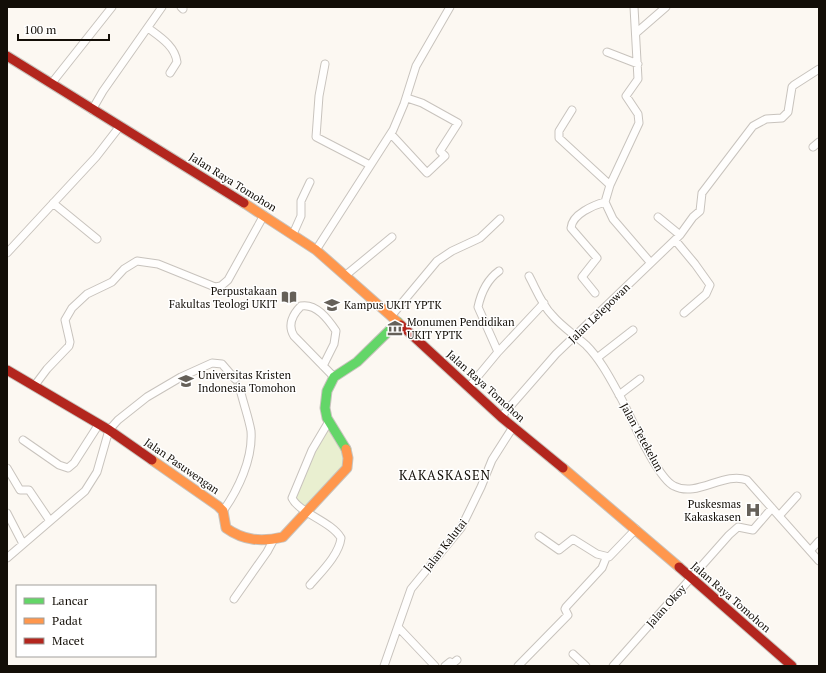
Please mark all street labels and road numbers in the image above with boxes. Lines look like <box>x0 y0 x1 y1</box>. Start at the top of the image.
street label: Jalan Raya Tomohon <box>187 149 280 215</box>
street label: Jalan Lelepowan <box>565 280 633 346</box>
street label: Jalan Raya Tomohon <box>444 347 528 425</box>
street label: Jalan Tetekelun <box>617 400 667 474</box>
street label: Jalan Pasuwengan <box>142 435 223 497</box>
street label: Jalan Kalutai <box>420 516 470 574</box>
street label: Jalan Raya Tomohon <box>688 559 774 636</box>
street label: Jalan Okoy <box>643 581 689 630</box>

